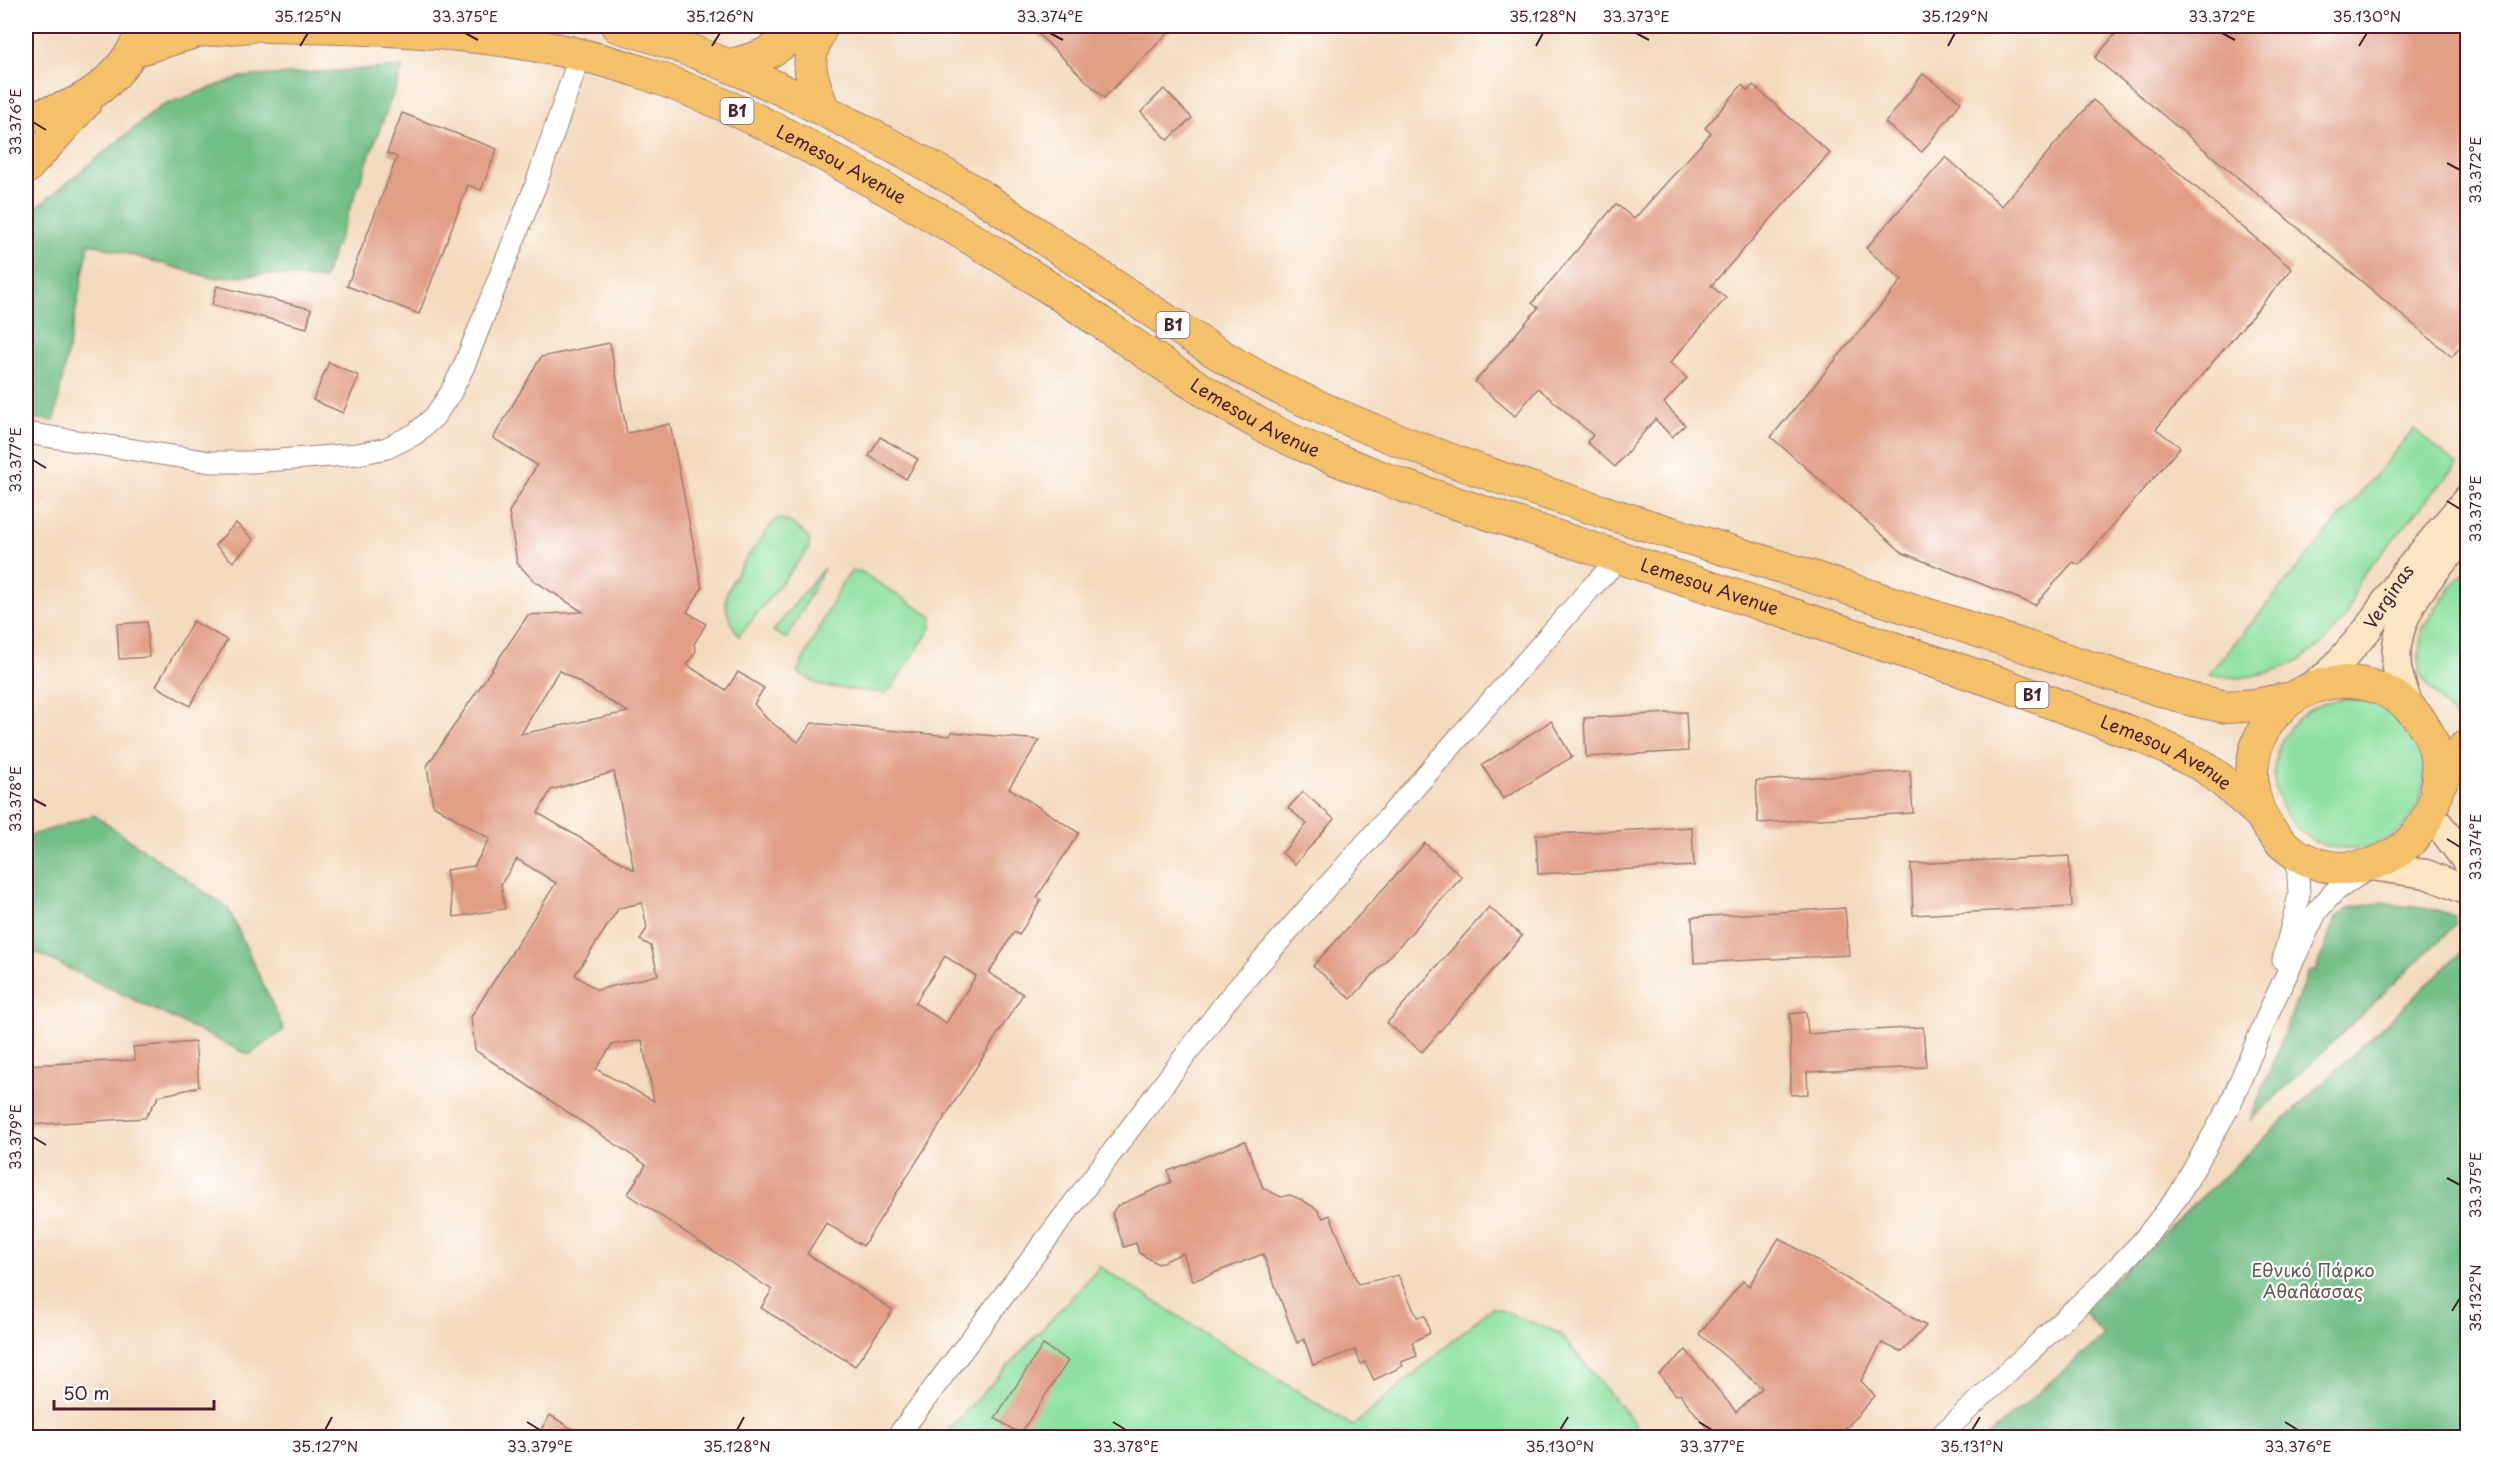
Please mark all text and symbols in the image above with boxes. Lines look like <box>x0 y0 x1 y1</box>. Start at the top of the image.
text: 35.125°N <box>274 4 342 27</box>
text: 33.375°E <box>432 4 498 27</box>
text: 35.126°N <box>686 4 754 27</box>
text: 33.374°E <box>1017 4 1083 27</box>
text: 35.128°N <box>1509 4 1577 27</box>
text: 33.373°E <box>1602 4 1670 27</box>
text: 35.129°N <box>1921 4 1989 27</box>
text: 33.372°E <box>2188 4 2256 27</box>
text: 35.130°N <box>2333 4 2401 27</box>
text: 33.376°E <box>3 88 26 156</box>
road number: B1 <box>720 98 754 124</box>
street label: Lemesou Avenue <box>772 117 912 210</box>
text: 33.372°E <box>2463 136 2486 204</box>
road number: B1 <box>1156 312 1190 338</box>
street label: Lemesou Avenue <box>1186 371 1325 463</box>
text: 33.377°E <box>3 427 26 493</box>
text: 33.373°E <box>2463 475 2486 543</box>
street label: Lemesou Avenue <box>1637 550 1783 621</box>
street label: Verginas <box>2356 558 2420 634</box>
road number: B1 <box>2016 682 2048 708</box>
street label: Lemesou Avenue <box>2097 707 2239 796</box>
text: 33.378°E <box>3 766 26 832</box>
text: 33.374°E <box>2463 814 2486 880</box>
text: 33.379°E <box>3 1104 26 1170</box>
text: 33.375°E <box>2463 1152 2486 1218</box>
park label: Εθνικό Πάρκο Αθαλάσσας <box>2251 1256 2375 1304</box>
text: 35.132°N <box>2463 1264 2486 1332</box>
scale bar <box>54 1373 214 1411</box>
text: 50 m <box>63 1379 110 1406</box>
text: 35.127°N <box>292 1434 358 1457</box>
text: 33.379°E <box>507 1434 573 1457</box>
text: 35.128°N <box>703 1434 771 1457</box>
text: 33.378°E <box>1093 1434 1159 1457</box>
text: 35.130°N <box>1526 1434 1594 1457</box>
text: 33.377°E <box>1679 1434 1745 1457</box>
text: 35.131°N <box>1940 1434 2004 1457</box>
text: 33.376°E <box>2264 1434 2332 1457</box>

